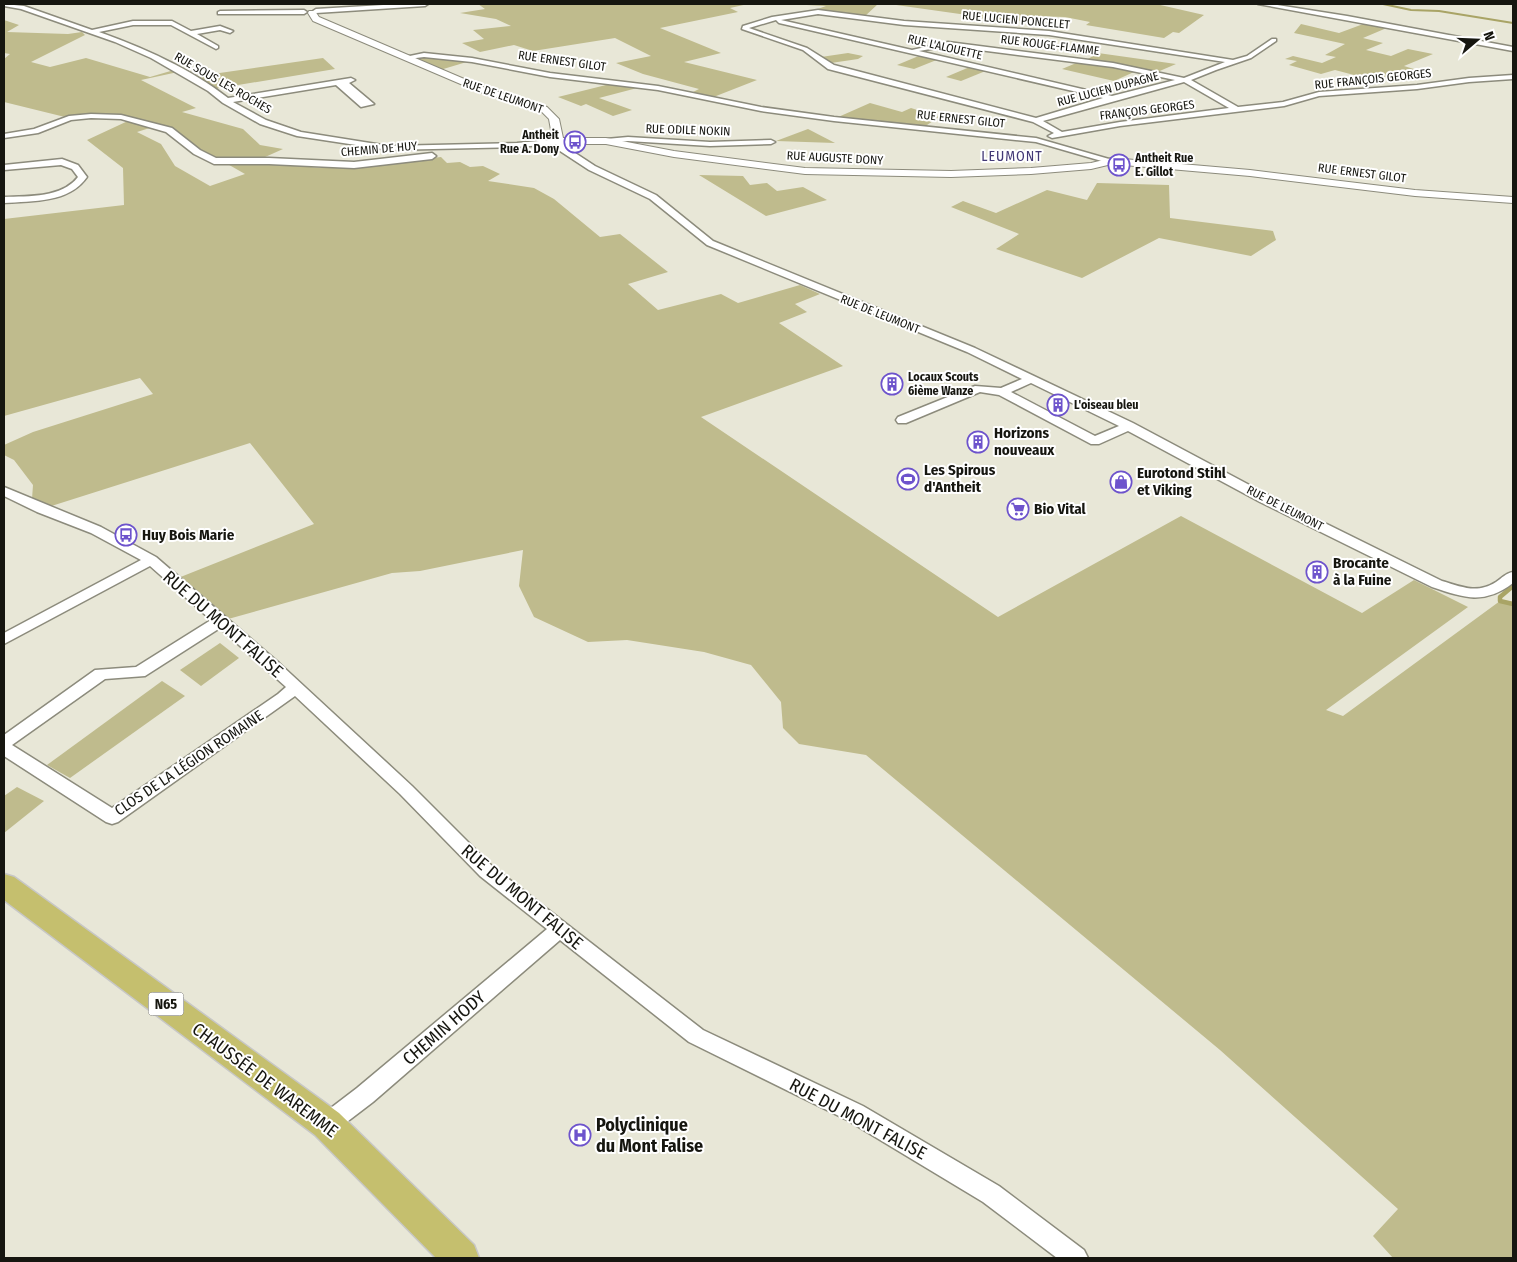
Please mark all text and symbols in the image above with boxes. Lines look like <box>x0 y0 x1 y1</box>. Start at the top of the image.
street label: RUE LUCIEN PONCELET <box>961 8 1071 32</box>
north arrow <box>1452 15 1502 65</box>
text: N <box>1479 29 1498 43</box>
street label: RUE L'ALOUETTE <box>906 32 984 62</box>
street label: RUE ROUGE-FLAMME <box>1000 32 1100 58</box>
street label: RUE ERNEST GILOT <box>517 48 607 74</box>
street label: RUE SOUS LES ROCHES <box>172 50 274 116</box>
street label: RUE FRANÇOIS GEORGES <box>1314 66 1432 92</box>
street label: RUE LUCIEN DUPAGNE <box>1056 69 1161 109</box>
street label: RUE DE LEUMONT <box>461 76 545 116</box>
street label: FRANÇOIS GEORGES <box>1099 97 1195 123</box>
street label: RUE ERNEST GILOT <box>916 107 1006 131</box>
street label: RUE ODILE NOKIN <box>645 122 731 138</box>
place label: Antheit Rue A. Dony <box>500 128 560 156</box>
bus stop icon: Antheit Rue A. Dony <box>563 130 587 154</box>
street label: CHEMIN DE HUY <box>340 139 418 159</box>
street label: RUE AUGUSTE DONY <box>786 148 884 168</box>
district label: LEUMONT <box>981 148 1043 165</box>
place label: Antheit Rue E. Gillot <box>1134 151 1193 179</box>
bus stop icon: Antheit Rue E. Gillot <box>1107 153 1131 177</box>
street label: RUE ERNEST GILOT <box>1317 161 1407 185</box>
street label: RUE DE LEUMONT <box>838 292 922 336</box>
place label: Locaux Scouts 6ième Wanze <box>908 370 979 398</box>
building icon: Locaux Scouts 6ième Wanze <box>880 372 904 396</box>
building icon: L'oiseau bleu <box>1046 393 1070 417</box>
place label: L'oiseau bleu <box>1074 398 1138 412</box>
place label: Horizons nouveaux <box>994 424 1055 459</box>
building icon: Horizons nouveaux <box>966 430 990 454</box>
place label: Les Spirous d'Antheit <box>924 461 996 496</box>
place label: Eurotond Stihl et Viking <box>1137 464 1227 499</box>
sports icon: Les Spirous d'Antheit <box>896 467 920 491</box>
shop icon: Eurotond Stihl et Viking <box>1109 470 1133 494</box>
street label: RUE DE LEUMONT <box>1244 483 1326 534</box>
supermarket icon: Bio Vital <box>1006 497 1030 521</box>
place label: Bio Vital <box>1034 500 1087 518</box>
bus stop icon: Huy Bois Marie <box>114 523 138 547</box>
place label: Huy Bois Marie <box>142 526 235 544</box>
place label: Brocante à la Fuine <box>1333 554 1392 589</box>
building icon: Brocante à la Fuine <box>1305 560 1329 584</box>
street label: RUE DU MONT FALISE <box>158 566 288 682</box>
street label: CLOS DE LA LÉGION ROMAINE <box>111 707 267 819</box>
street label: RUE DU MONT FALISE <box>457 840 587 954</box>
street label: CHEMIN HODY <box>398 986 490 1070</box>
road number: N65 <box>148 992 184 1016</box>
street label: CHAUSSÉE DE WAREMME <box>188 1017 343 1142</box>
street label: RUE DU MONT FALISE <box>786 1074 930 1164</box>
place label: Polyclinique du Mont Falise <box>596 1114 703 1157</box>
hospital icon: Polyclinique du Mont Falise <box>568 1123 592 1147</box>

